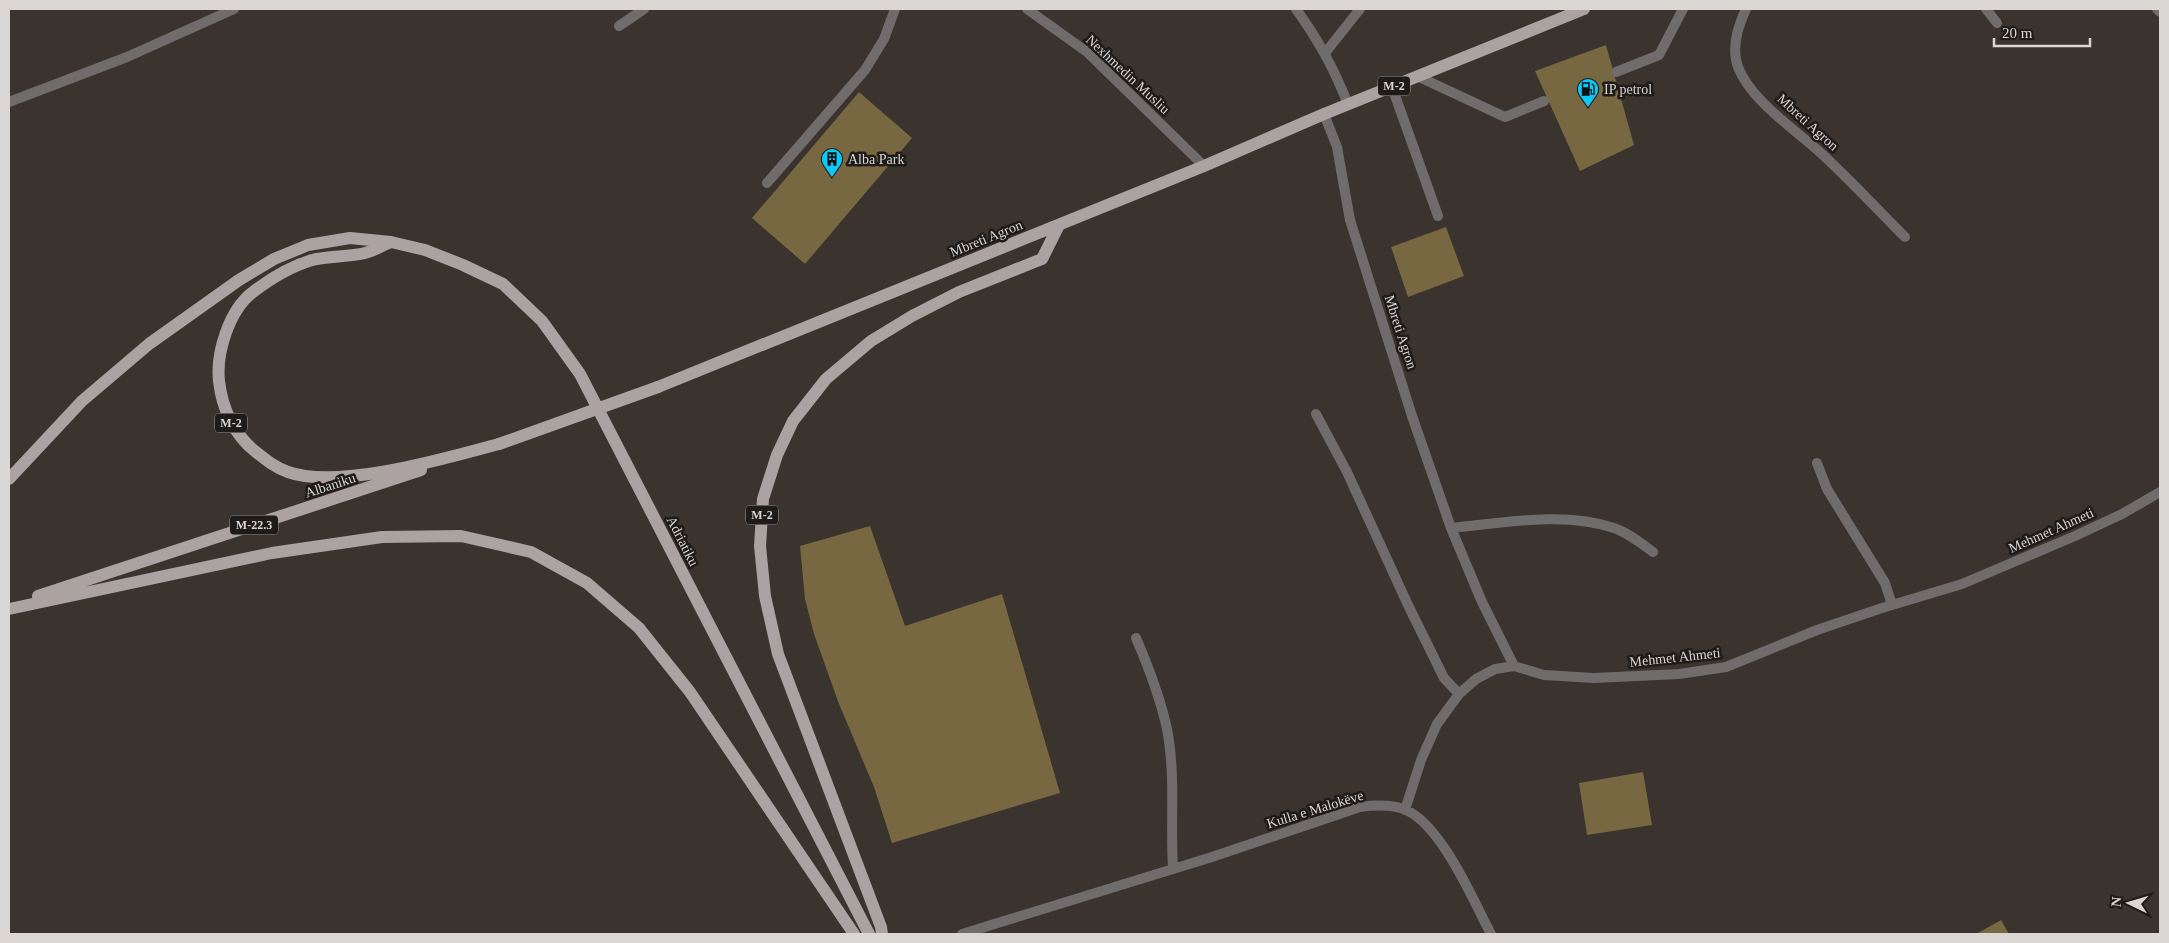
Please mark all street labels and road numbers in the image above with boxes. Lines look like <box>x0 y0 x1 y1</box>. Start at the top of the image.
street label: Nexhmedin Musliu <box>1083 32 1172 117</box>
road number: M-2 <box>1378 76 1410 95</box>
street label: Mbreti Agron <box>1774 91 1841 154</box>
street label: Mbreti Agron <box>948 217 1025 260</box>
street label: Mbreti Agron <box>1382 293 1419 371</box>
road number: M-2 <box>215 413 247 432</box>
street label: Albaniku <box>303 470 357 501</box>
street label: Mehmet Ahmeti <box>2006 505 2096 556</box>
road number: M-2 <box>746 506 778 524</box>
street label: Adriatiku <box>664 514 701 569</box>
road number: M-22.3 <box>230 516 278 534</box>
street label: Mehmet Ahmeti <box>1629 645 1721 670</box>
street label: Kulla e Malokëve <box>1265 788 1365 831</box>

